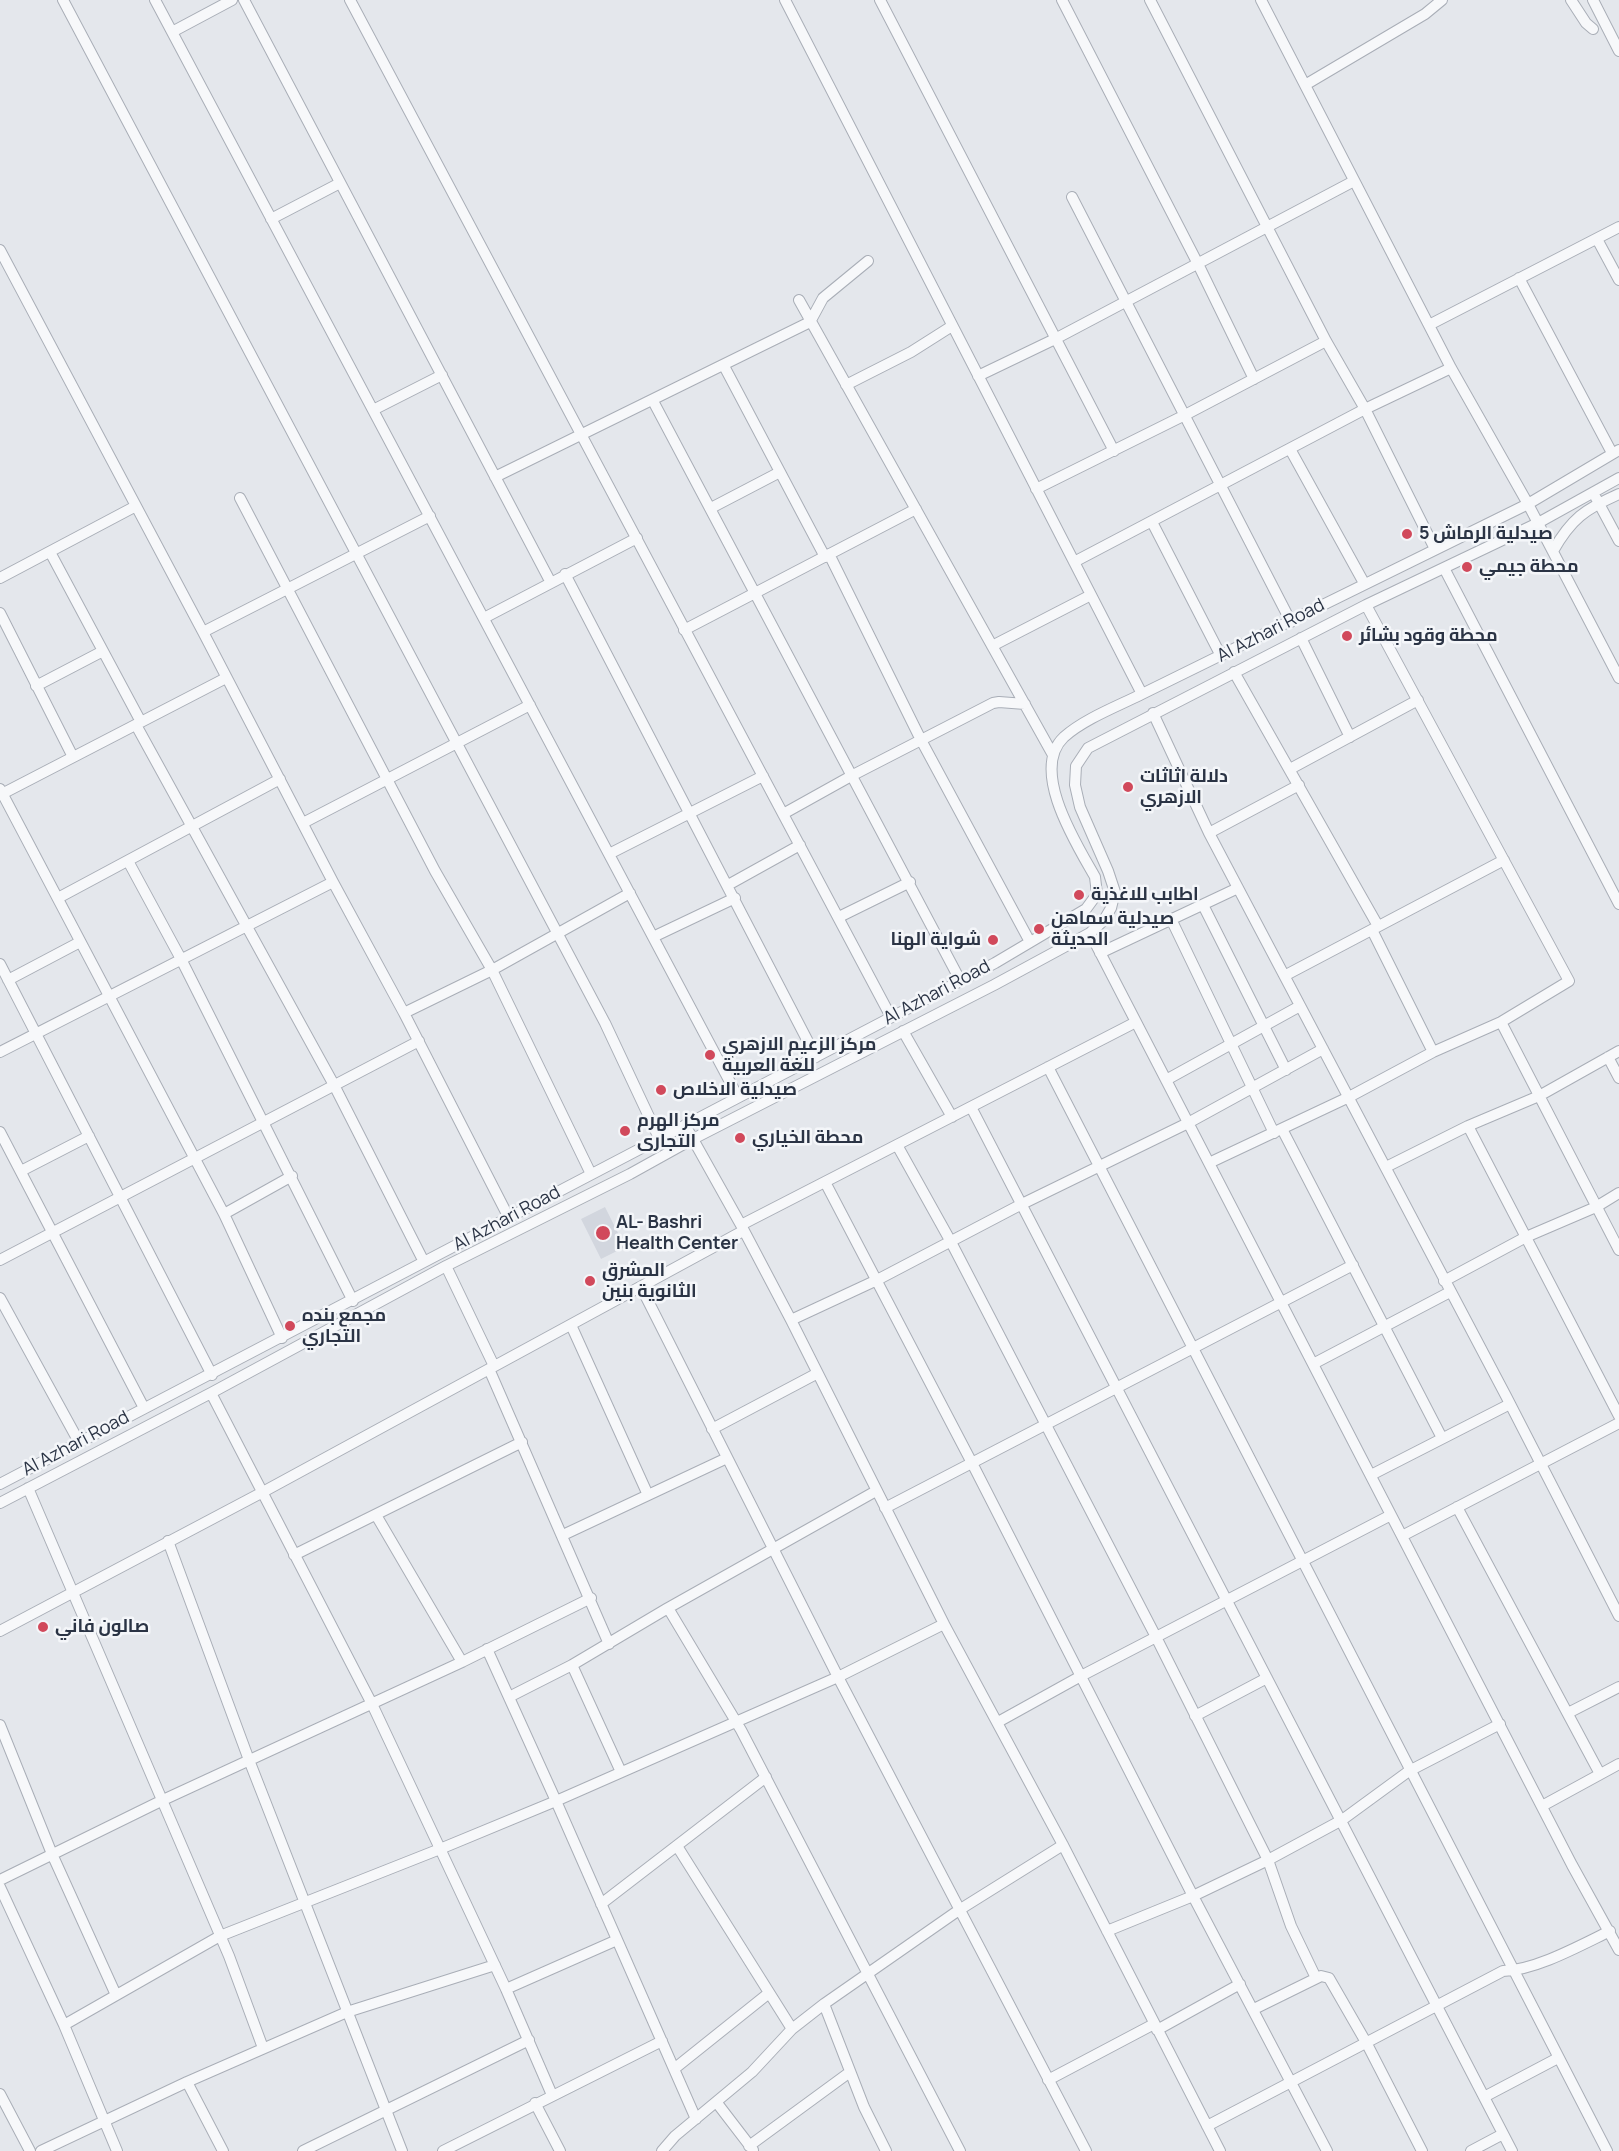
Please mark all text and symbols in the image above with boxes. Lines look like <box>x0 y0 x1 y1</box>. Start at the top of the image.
place label: صيدلية الرماش 5 <box>1419 523 1553 545</box>
marker: صيدلية الرماش 5 <box>1400 527 1414 541</box>
place label: محطة جيمي <box>1479 556 1579 578</box>
marker: محطة جيمي <box>1460 560 1474 574</box>
street label: Al Azhari Road <box>1214 595 1328 667</box>
place label: محطة وقود بشائر <box>1359 625 1498 647</box>
marker: محطة وقود بشائر <box>1340 629 1354 643</box>
place label: دلالة اثاثات الازهري <box>1140 766 1228 808</box>
marker: دلالة اثاثات الازهري <box>1121 780 1135 794</box>
place label: اطابب للاغذية <box>1091 884 1199 906</box>
marker: اطابب للاغذية <box>1072 888 1086 902</box>
place label: صيدلية سماهن الحديثة <box>1051 908 1174 950</box>
marker: صيدلية سماهن الحديثة <box>1032 922 1046 936</box>
place label: شواية الهنا <box>891 929 981 951</box>
marker: شواية الهنا <box>986 933 1000 947</box>
street label: Al Azhari Road <box>880 956 994 1030</box>
place label: مركز الزعيم الازهري للغة العربية <box>722 1034 876 1076</box>
marker: مركز الزعيم الازهري للغة العربية <box>703 1048 717 1062</box>
place label: صيدلية الاخلاص <box>673 1079 797 1101</box>
marker: صيدلية الاخلاص <box>654 1083 668 1097</box>
place label: مركز الهرم التجارى <box>637 1110 720 1152</box>
marker: مركز الهرم التجارى <box>618 1124 632 1138</box>
place label: محطة الخياري <box>752 1127 863 1149</box>
marker: محطة الخياري <box>733 1131 747 1145</box>
street label: Al Azhari Road <box>450 1182 564 1256</box>
place label: AL- Bashri Health Center <box>616 1212 738 1254</box>
marker: AL- Bashri Health Center <box>594 1224 612 1242</box>
place label: المشرق الثانوية بنين <box>602 1260 697 1302</box>
marker: المشرق الثانوية بنين <box>583 1274 597 1288</box>
place label: مجمع بنده التجاري <box>302 1305 386 1348</box>
marker: مجمع بنده التجاري <box>283 1319 297 1333</box>
street label: Al Azhari Road <box>19 1407 133 1481</box>
place label: صالون فاني <box>55 1616 149 1638</box>
marker: صالون فاني <box>36 1620 50 1634</box>

